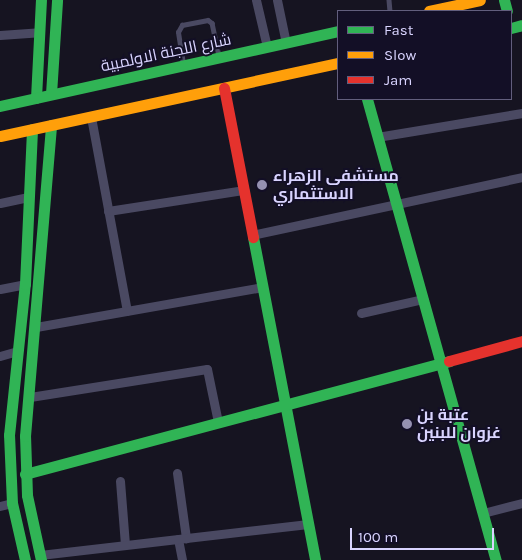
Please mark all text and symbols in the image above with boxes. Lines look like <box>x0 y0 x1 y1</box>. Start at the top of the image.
legend <box>337 10 512 100</box>
text: Fast <box>384 21 413 39</box>
street label: شارع اللجنة الاولمبية <box>99 30 233 76</box>
text: Slow <box>384 46 416 64</box>
text: Jam <box>384 71 412 89</box>
place label: مستشفى الزهراء الاستثماري <box>273 166 399 204</box>
marker: مستشفى الزهراء الاستثماري <box>255 178 269 192</box>
place label: عتبة بن غزوان للبنين <box>417 405 501 443</box>
marker: عتبة بن غزوان للبنين <box>401 418 413 430</box>
scale bar <box>352 518 496 550</box>
text: 100 m <box>358 528 398 546</box>

